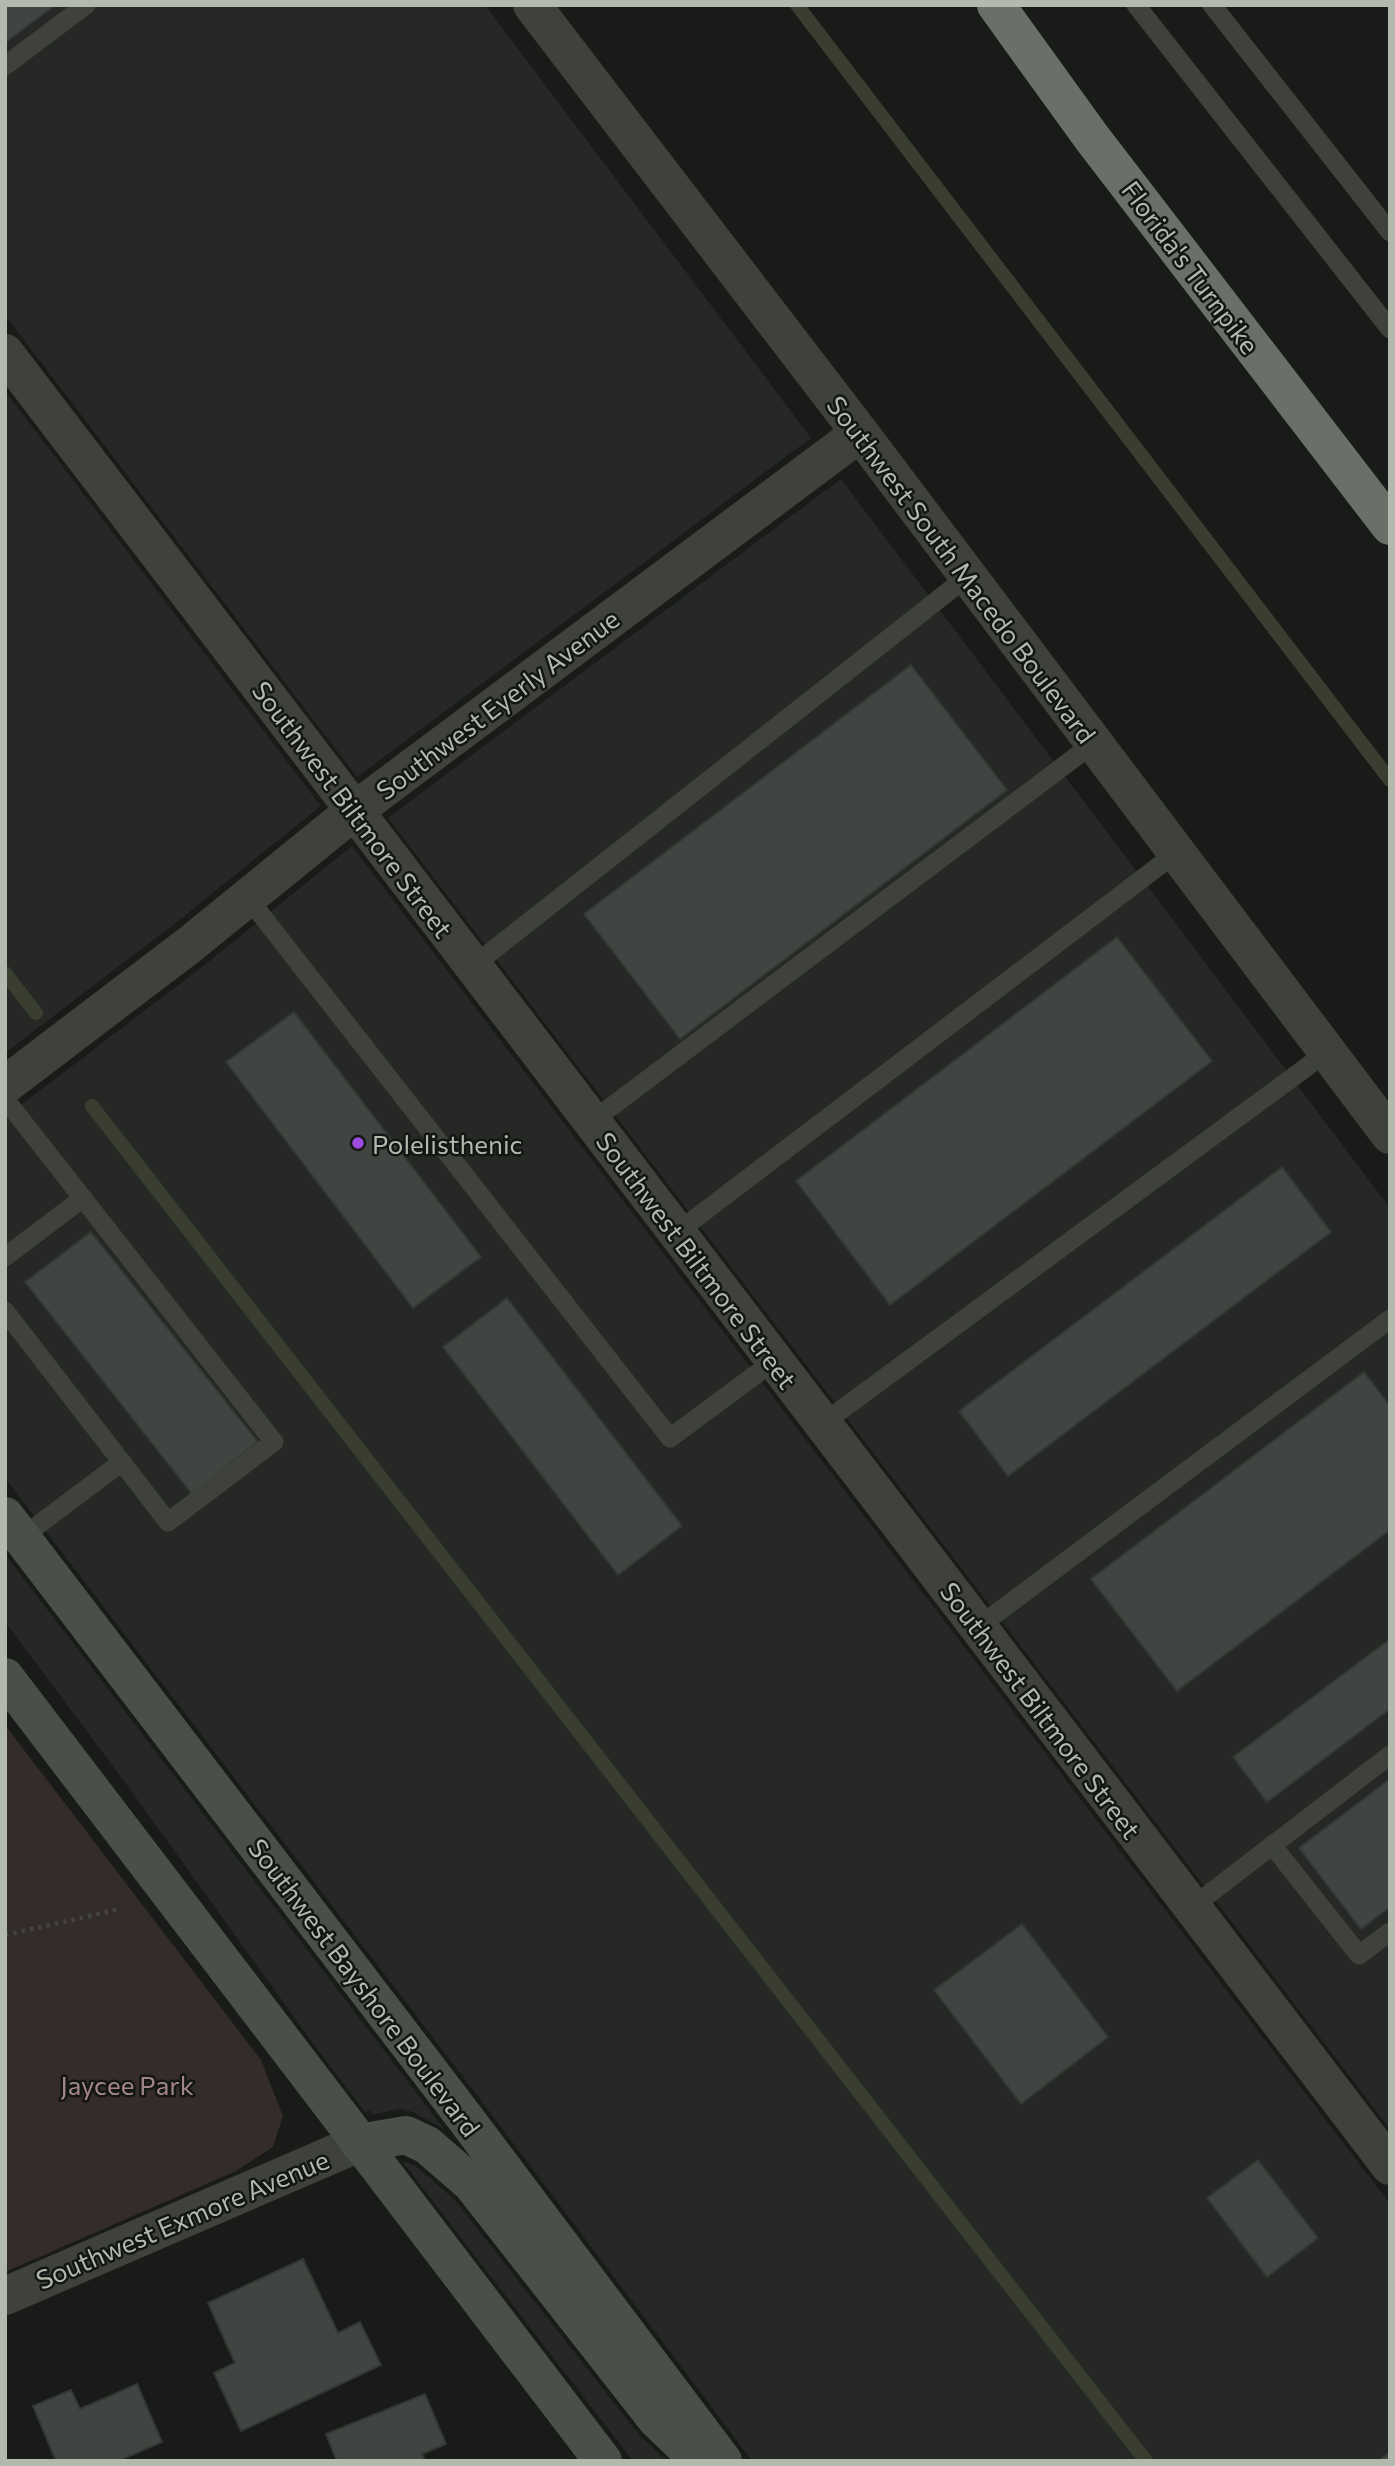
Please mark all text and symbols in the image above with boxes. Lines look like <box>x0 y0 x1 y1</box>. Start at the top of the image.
street label: Florida's Turnpike <box>1116 174 1266 360</box>
street label: Southwest South Macedo Boulevard <box>821 389 1103 749</box>
street label: Southwest Eyerly Avenue <box>370 603 624 805</box>
street label: Southwest Biltmore Street <box>246 675 460 943</box>
street label: Southwest Biltmore Street <box>590 1126 804 1394</box>
place label: Polelisthenic <box>372 1128 522 1159</box>
marker: Polelisthenic <box>350 1135 366 1151</box>
street label: Southwest Biltmore Street <box>934 1576 1148 1844</box>
street label: Southwest Bayshore Boulevard <box>243 1832 487 2142</box>
park label: Jaycee Park <box>60 2069 194 2100</box>
street label: Southwest Exmore Avenue <box>31 2143 333 2295</box>

